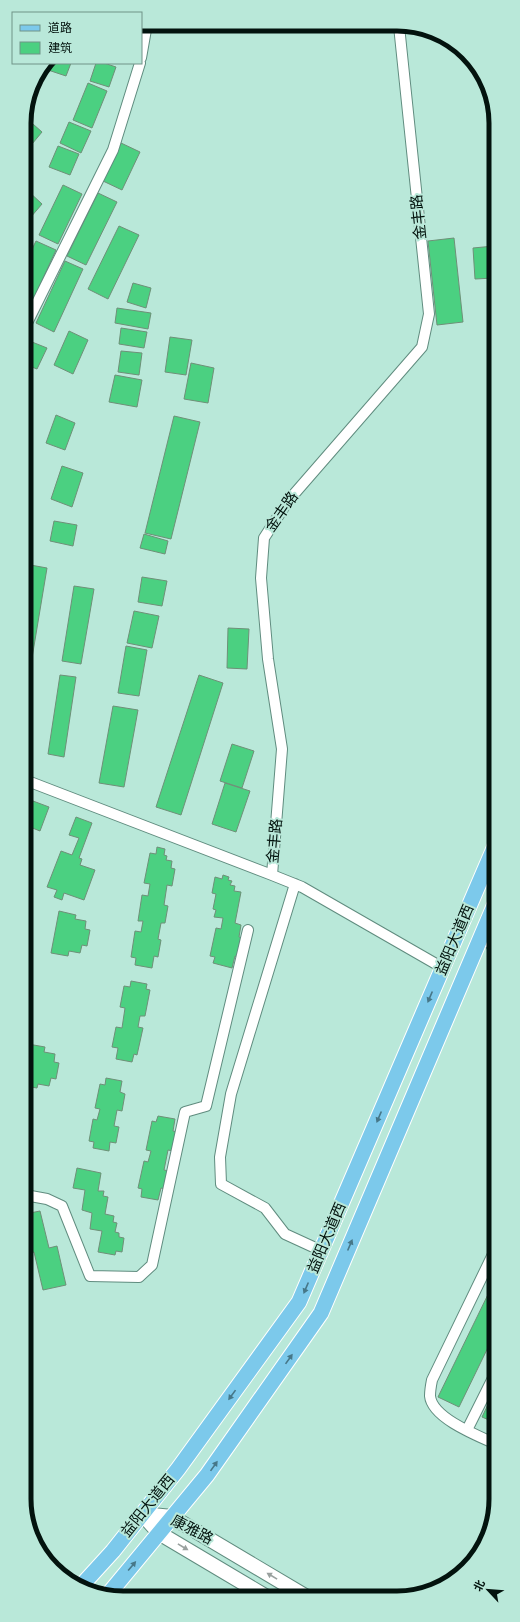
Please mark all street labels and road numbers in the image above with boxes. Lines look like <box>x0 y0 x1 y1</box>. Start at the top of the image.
street label: 金丰路 <box>407 194 431 240</box>
street label: 金丰路 <box>261 488 303 536</box>
street label: 金丰路 <box>264 818 286 864</box>
street label: 益阳大道西 <box>432 902 478 978</box>
street label: 益阳大道西 <box>304 1200 350 1276</box>
street label: 益阳大道西 <box>117 1471 179 1541</box>
street label: 康雅路 <box>168 1511 216 1549</box>

